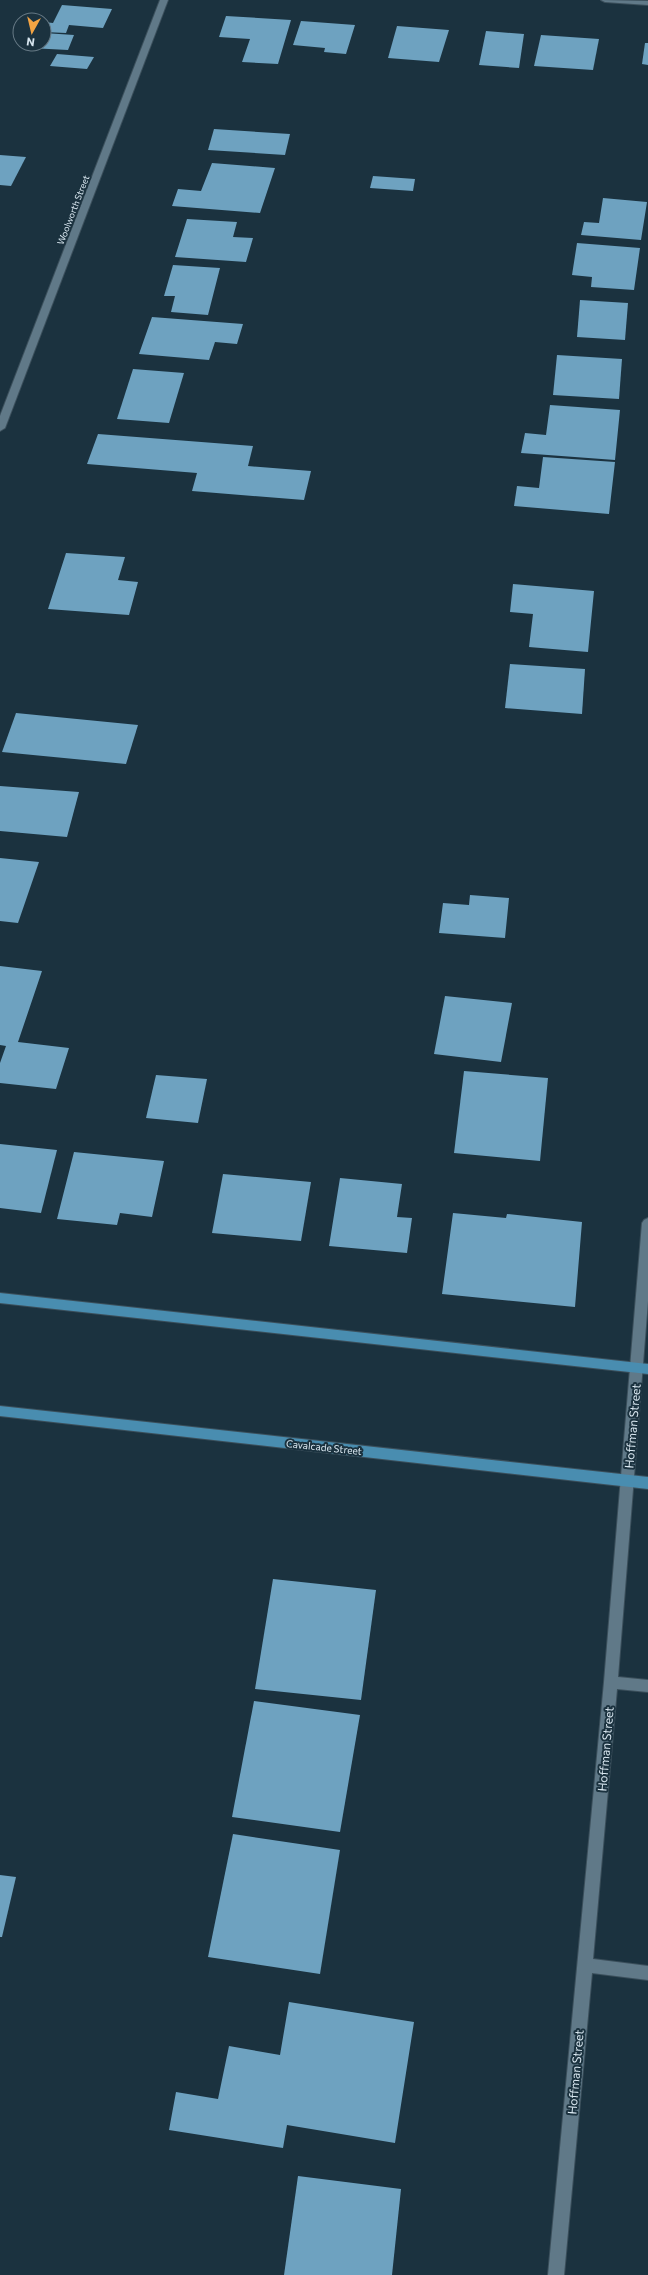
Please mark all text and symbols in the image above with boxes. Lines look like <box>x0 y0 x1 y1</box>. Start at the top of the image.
north arrow <box>12 12 52 52</box>
text: N <box>26 35 36 49</box>
street label: Woolworth Street <box>55 173 91 246</box>
street label: Hoffman Street <box>621 1383 643 1469</box>
street label: Cavalcade Street <box>285 1437 363 1457</box>
street label: Hoffman Street <box>594 1706 616 1792</box>
street label: Hoffman Street <box>564 2029 586 2115</box>

